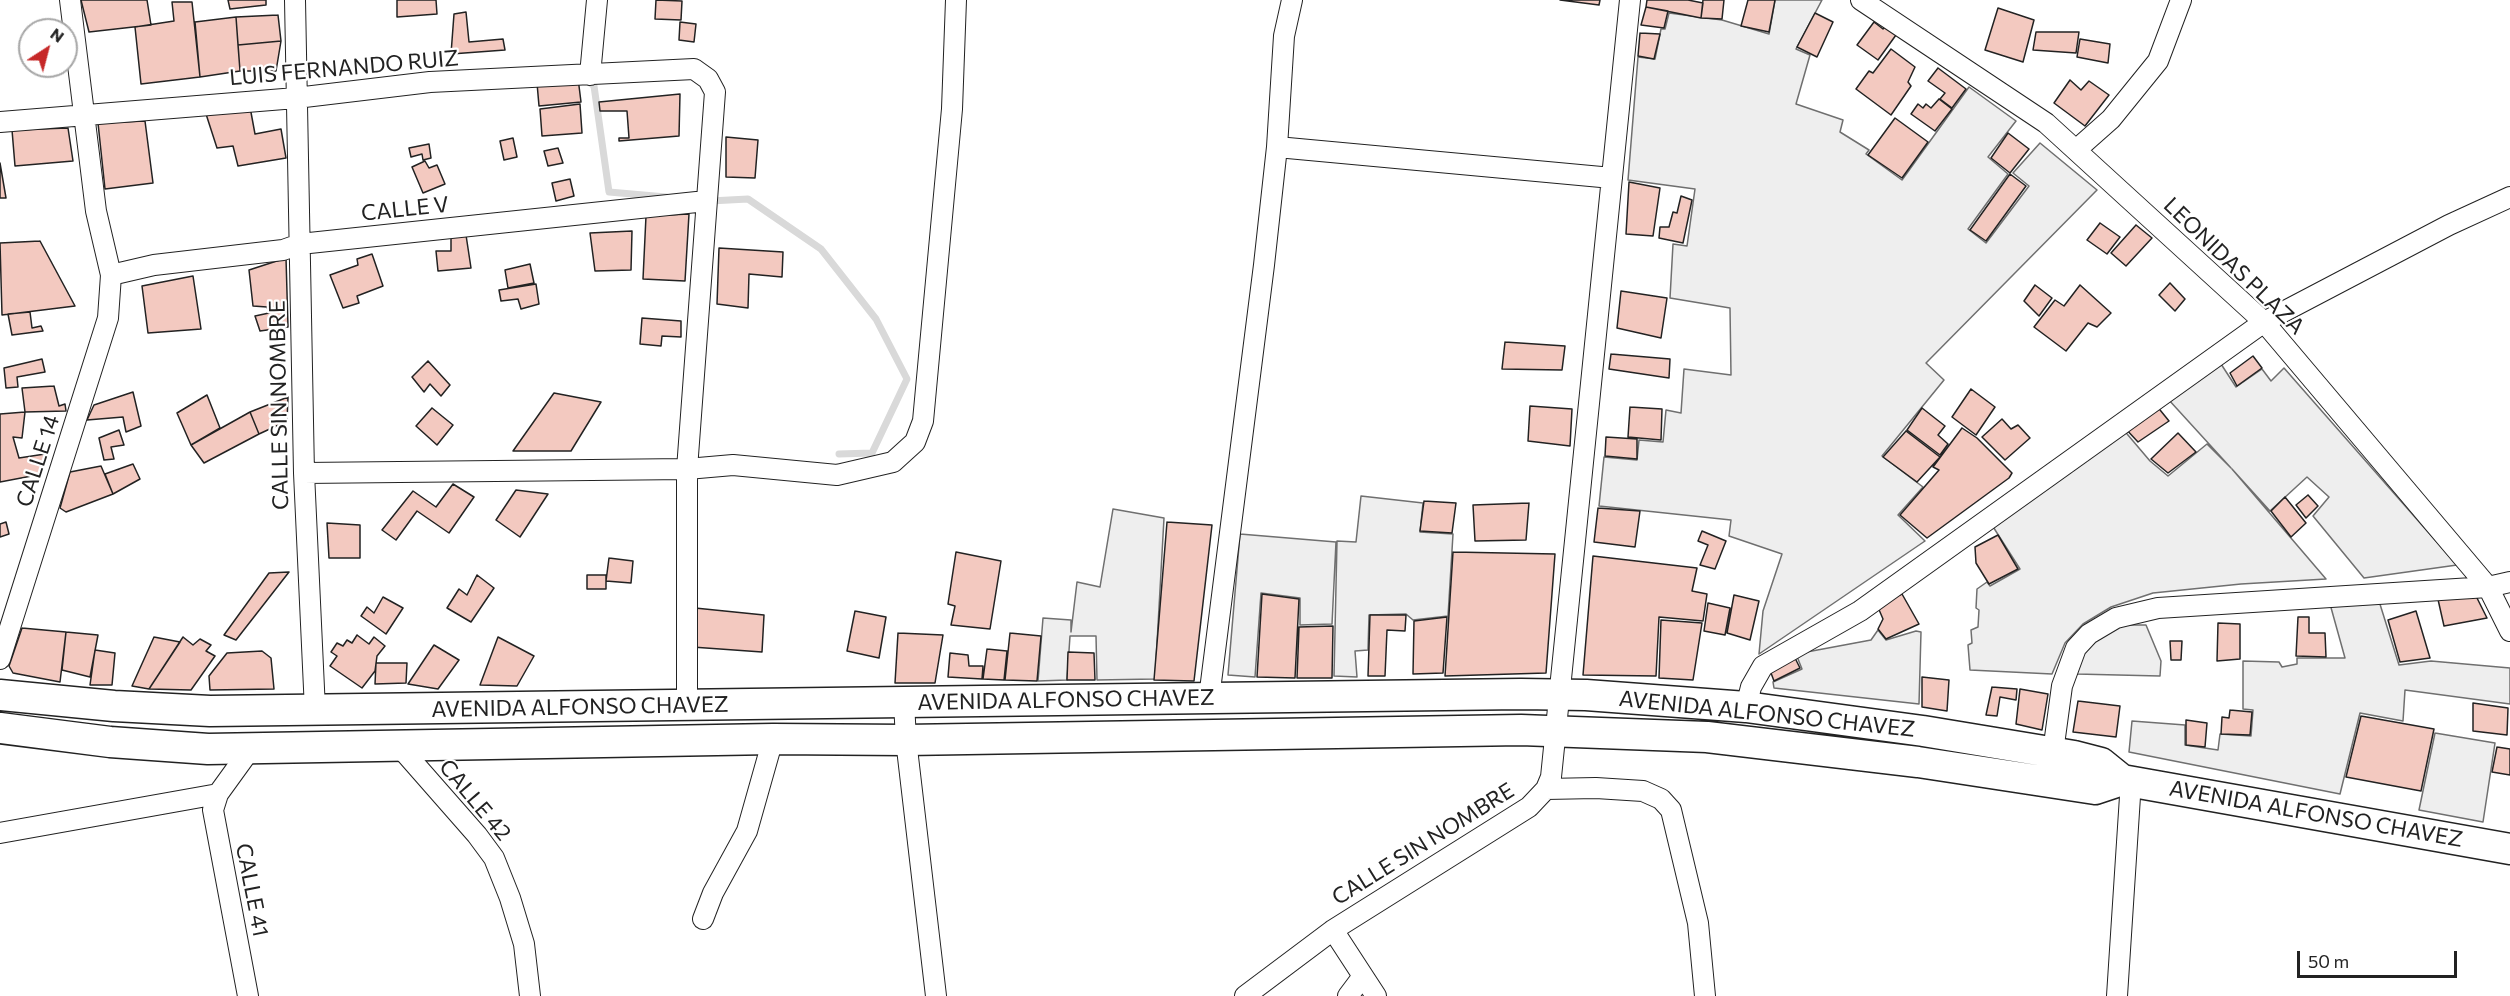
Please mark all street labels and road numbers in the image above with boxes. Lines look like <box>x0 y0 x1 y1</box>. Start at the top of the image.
street label: LUIS FERNANDO RUIZ <box>228 45 460 91</box>
street label: CALLE V <box>360 191 450 227</box>
street label: LEONIDAS PLAZA <box>2158 192 2310 340</box>
street label: CALLE SIN NOMBRE <box>264 300 294 510</box>
street label: CALLE 14 <box>11 412 65 510</box>
street label: AVENIDA ALFONSO CHAVEZ <box>917 684 1215 716</box>
street label: AVENIDA ALFONSO CHAVEZ <box>1618 685 1916 743</box>
street label: AVENIDA ALFONSO CHAVEZ <box>431 691 729 723</box>
street label: CALLE 42 <box>433 754 517 846</box>
street label: AVENIDA ALFONSO CHAVEZ <box>2167 775 2465 853</box>
street label: CALLE SIN NOMBRE <box>1327 777 1519 911</box>
street label: CALLE 41 <box>230 841 274 939</box>

